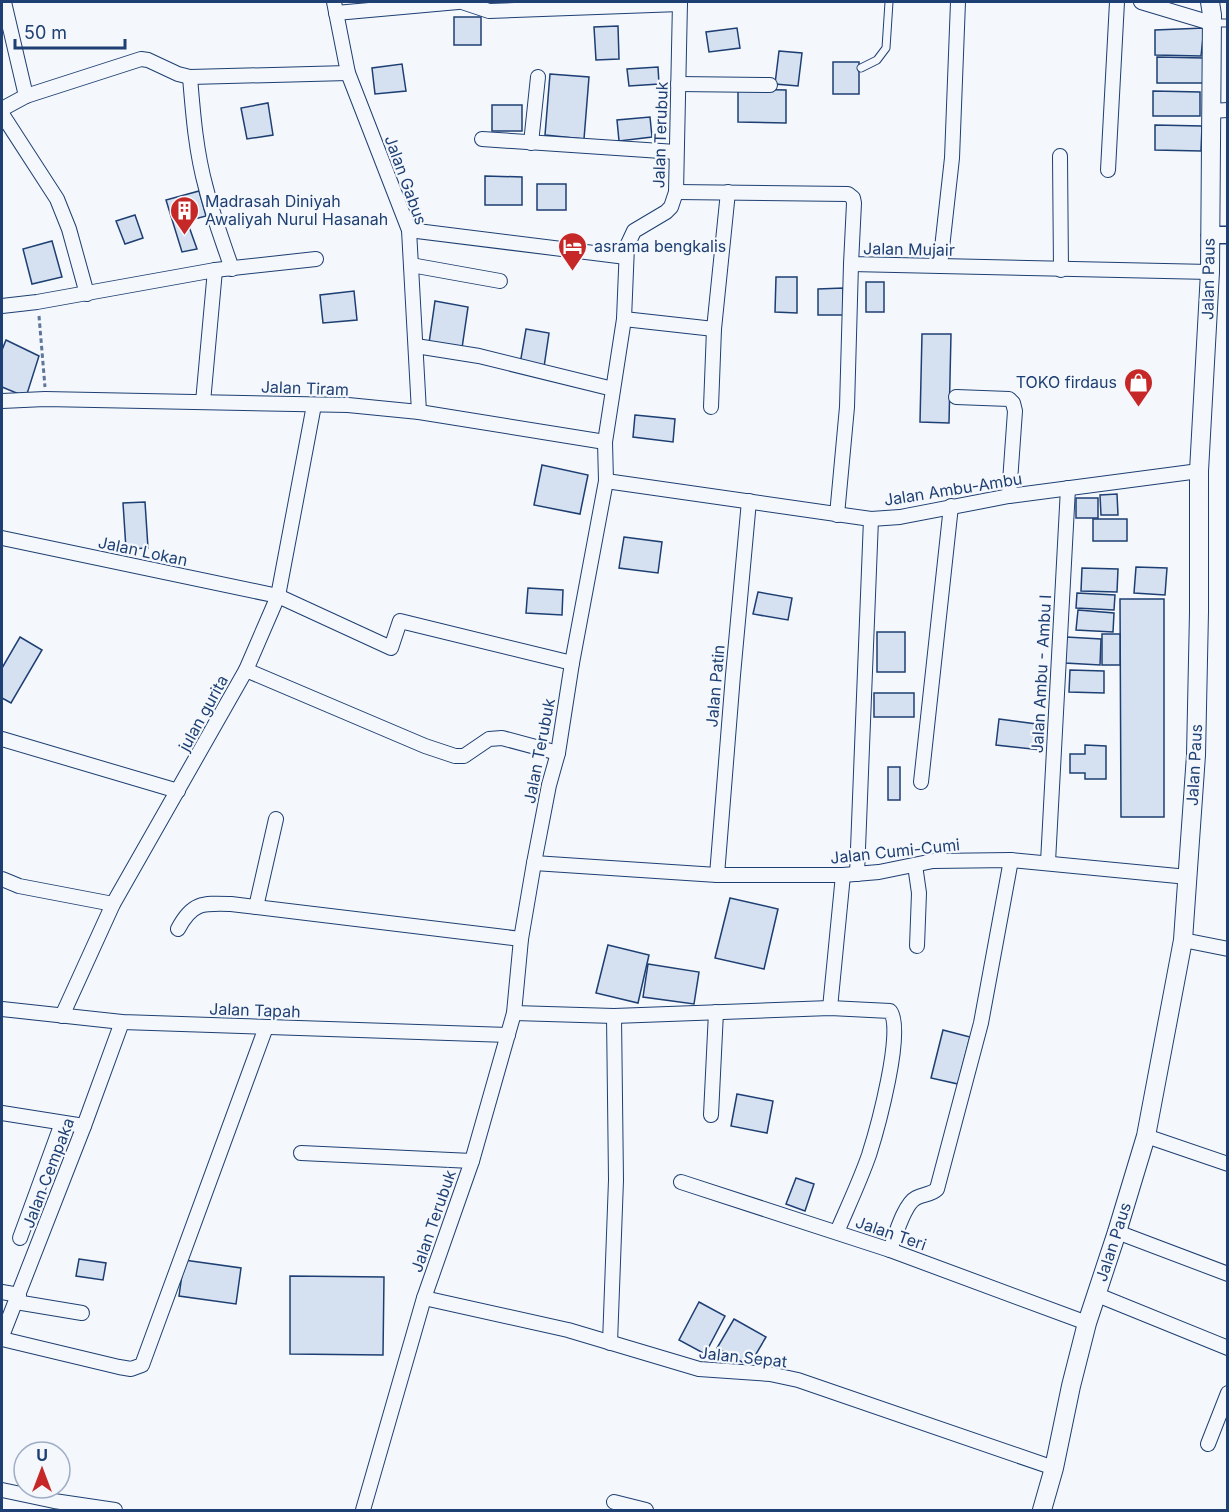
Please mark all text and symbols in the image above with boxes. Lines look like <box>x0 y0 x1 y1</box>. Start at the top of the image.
scale bar <box>15 12 124 50</box>
text: 50 m <box>24 22 67 43</box>
street label: Jalan Terubuk <box>648 81 672 189</box>
street label: Jalan Gabus <box>381 133 431 227</box>
place label: Madrasah Diniyah Awaliyah Nurul Hasanah <box>205 191 388 229</box>
building icon: Madrasah Diniyah Awaliyah Nurul Hasanah <box>168 194 200 236</box>
hotel icon: asrama bengkalis <box>557 230 589 272</box>
place label: asrama bengkalis <box>594 236 726 256</box>
street label: Jalan Mujair <box>863 238 955 260</box>
street label: Jalan Paus <box>1197 238 1219 320</box>
shop icon: TOKO firdaus <box>1122 366 1154 408</box>
place label: TOKO firdaus <box>1016 372 1117 392</box>
street label: Jalan Tiram <box>261 376 349 400</box>
street label: Jalan Ambu-Ambu <box>882 468 1024 510</box>
street label: Jalan Lokan <box>97 532 189 570</box>
street label: Jalan Ambu - Ambu I <box>1027 594 1055 754</box>
street label: Jalan Patin <box>701 644 729 728</box>
street label: julan gurita <box>173 671 232 755</box>
street label: Jalan Terubuk <box>519 696 559 805</box>
street label: Jalan Paus <box>1182 724 1206 806</box>
street label: Jalan Cumi-Cumi <box>829 834 961 868</box>
street label: Jalan Tapah <box>209 998 301 1022</box>
street label: Jalan Cempaka <box>18 1115 78 1231</box>
street label: Jalan Terubuk <box>406 1167 460 1275</box>
street label: Jalan Paus <box>1091 1200 1135 1284</box>
street label: Jalan Teri <box>853 1212 929 1254</box>
street label: Jalan Sepat <box>698 1342 788 1372</box>
north arrow <box>12 1440 72 1500</box>
text: U <box>36 1445 48 1465</box>

